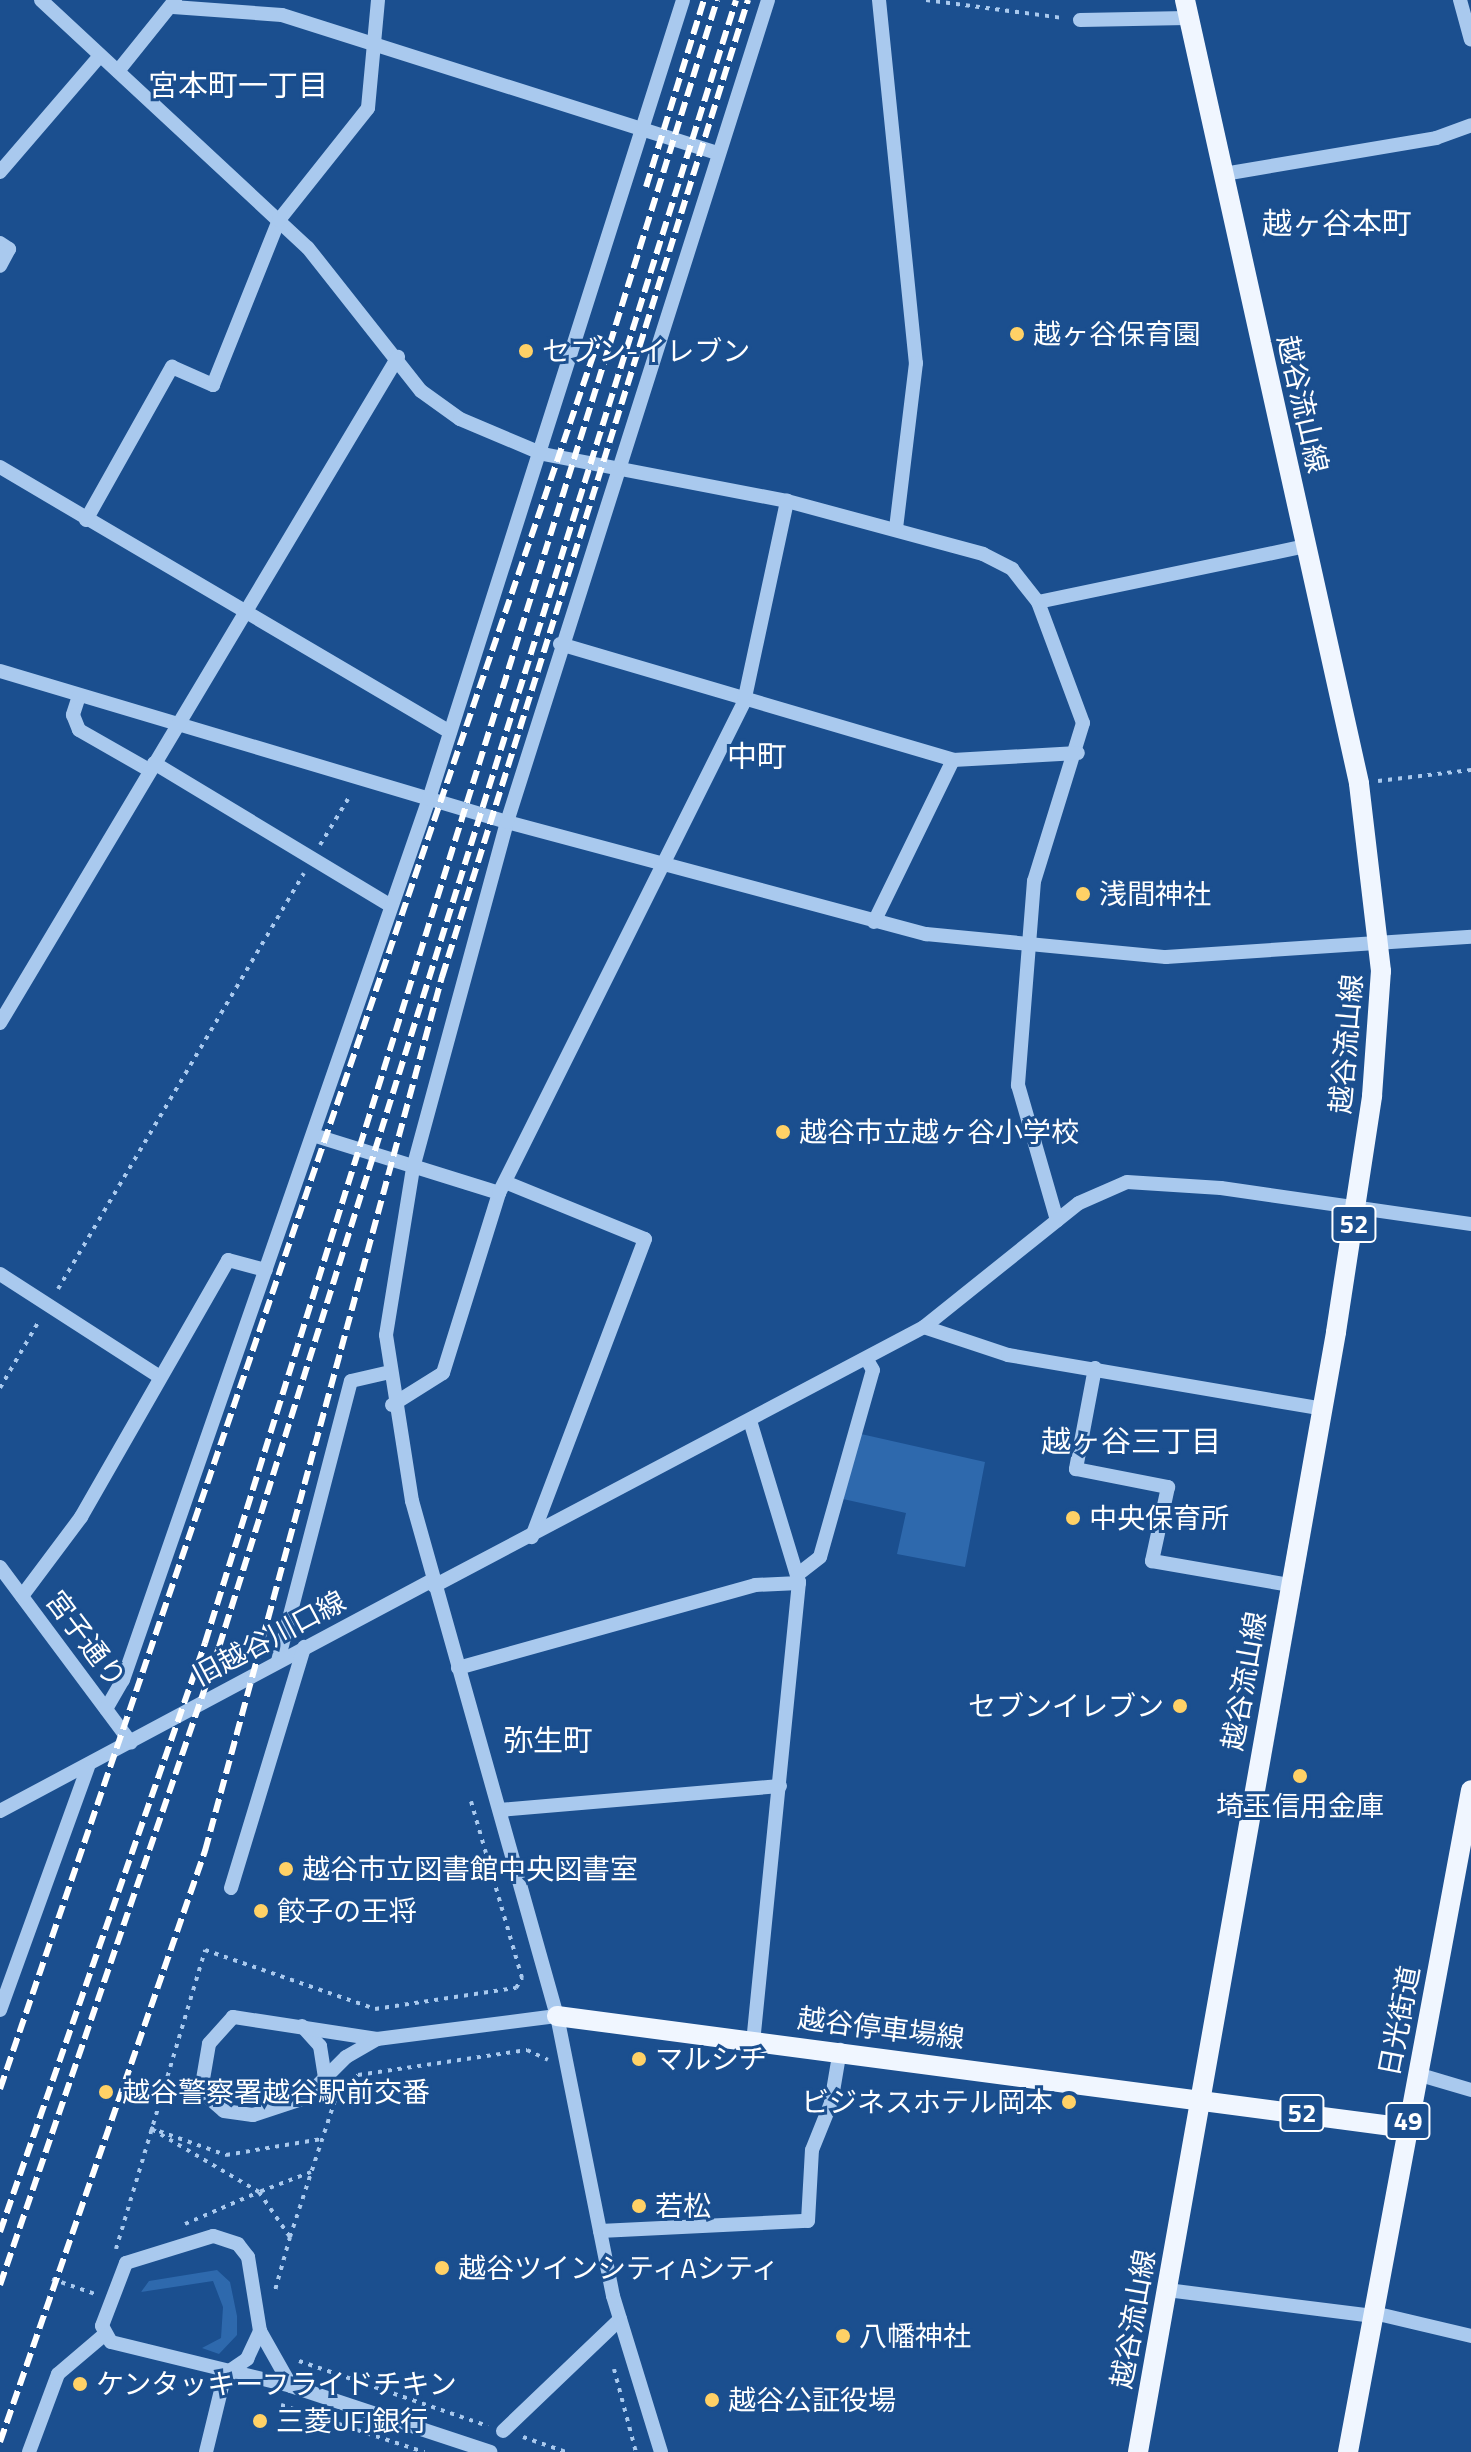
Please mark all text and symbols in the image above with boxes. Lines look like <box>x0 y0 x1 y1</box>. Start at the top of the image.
district label: 宮本町一丁目 <box>148 67 328 103</box>
district label: 越ヶ谷本町 <box>1262 205 1412 241</box>
place label: 越ヶ谷保育園 <box>1033 317 1201 351</box>
marker: 越ヶ谷保育園 <box>1008 325 1026 343</box>
street label: 越谷流山線 <box>1271 332 1335 476</box>
place label: セブン-イレブン <box>542 334 750 368</box>
marker: セブン-イレブン <box>517 342 535 360</box>
district label: 中町 <box>727 738 787 774</box>
place label: 浅間神社 <box>1099 877 1211 911</box>
marker: 浅間神社 <box>1074 885 1092 903</box>
street label: 越谷流山線 <box>1323 973 1369 1115</box>
place label: 越谷市立越ヶ谷小学校 <box>799 1115 1079 1149</box>
marker: 越谷市立越ヶ谷小学校 <box>774 1123 792 1141</box>
road number: 52 <box>1330 1202 1378 1246</box>
district label: 越ヶ谷三丁目 <box>1041 1423 1221 1459</box>
place label: 中央保育所 <box>1089 1501 1229 1535</box>
marker: 中央保育所 <box>1064 1509 1082 1527</box>
street label: 宮子通り <box>39 1584 133 1694</box>
street label: 旧越谷川口線 <box>187 1584 351 1692</box>
street label: 越谷流山線 <box>1215 1609 1273 1753</box>
place label: セブンイレブン <box>968 1689 1164 1723</box>
marker: セブンイレブン <box>1171 1697 1189 1715</box>
district label: 弥生町 <box>503 1722 593 1758</box>
marker: 埼玉信用金庫 <box>1291 1767 1309 1785</box>
place label: 埼玉信用金庫 <box>1216 1789 1384 1823</box>
place label: 越谷市立図書館中央図書室 <box>302 1852 638 1886</box>
marker: 越谷市立図書館中央図書室 <box>277 1860 295 1878</box>
place label: 餃子の王将 <box>277 1894 417 1928</box>
marker: 餃子の王将 <box>252 1902 270 1920</box>
street label: 日光街道 <box>1372 1963 1426 2079</box>
street label: 越谷停車場線 <box>796 2001 966 2055</box>
place label: マルシチ <box>655 2042 767 2076</box>
marker: マルシチ <box>630 2050 648 2068</box>
place label: 越谷警察署越谷駅前交番 <box>122 2075 430 2109</box>
marker: 越谷警察署越谷駅前交番 <box>97 2083 115 2101</box>
place label: ビジネスホテル岡本 <box>801 2085 1053 2119</box>
road number: 52 <box>1278 2091 1326 2135</box>
marker: ビジネスホテル岡本 <box>1060 2093 1078 2111</box>
road number: 49 <box>1384 2099 1432 2143</box>
place label: 若松 <box>655 2189 711 2223</box>
marker: 若松 <box>630 2197 648 2215</box>
street label: 越谷流山線 <box>1104 2247 1162 2391</box>
place label: 越谷ツインシティAシティ <box>458 2251 783 2285</box>
marker: 越谷ツインシティAシティ <box>433 2259 451 2277</box>
place label: 八幡神社 <box>859 2319 971 2353</box>
marker: 八幡神社 <box>834 2327 852 2345</box>
place label: ケンタッキーフライドチキン <box>96 2367 460 2401</box>
marker: ケンタッキーフライドチキン <box>71 2375 89 2393</box>
place label: 越谷公証役場 <box>728 2383 896 2417</box>
marker: 越谷公証役場 <box>703 2391 721 2409</box>
place label: 三菱UFJ銀行 <box>276 2404 428 2438</box>
marker: 三菱UFJ銀行 <box>251 2412 269 2430</box>

